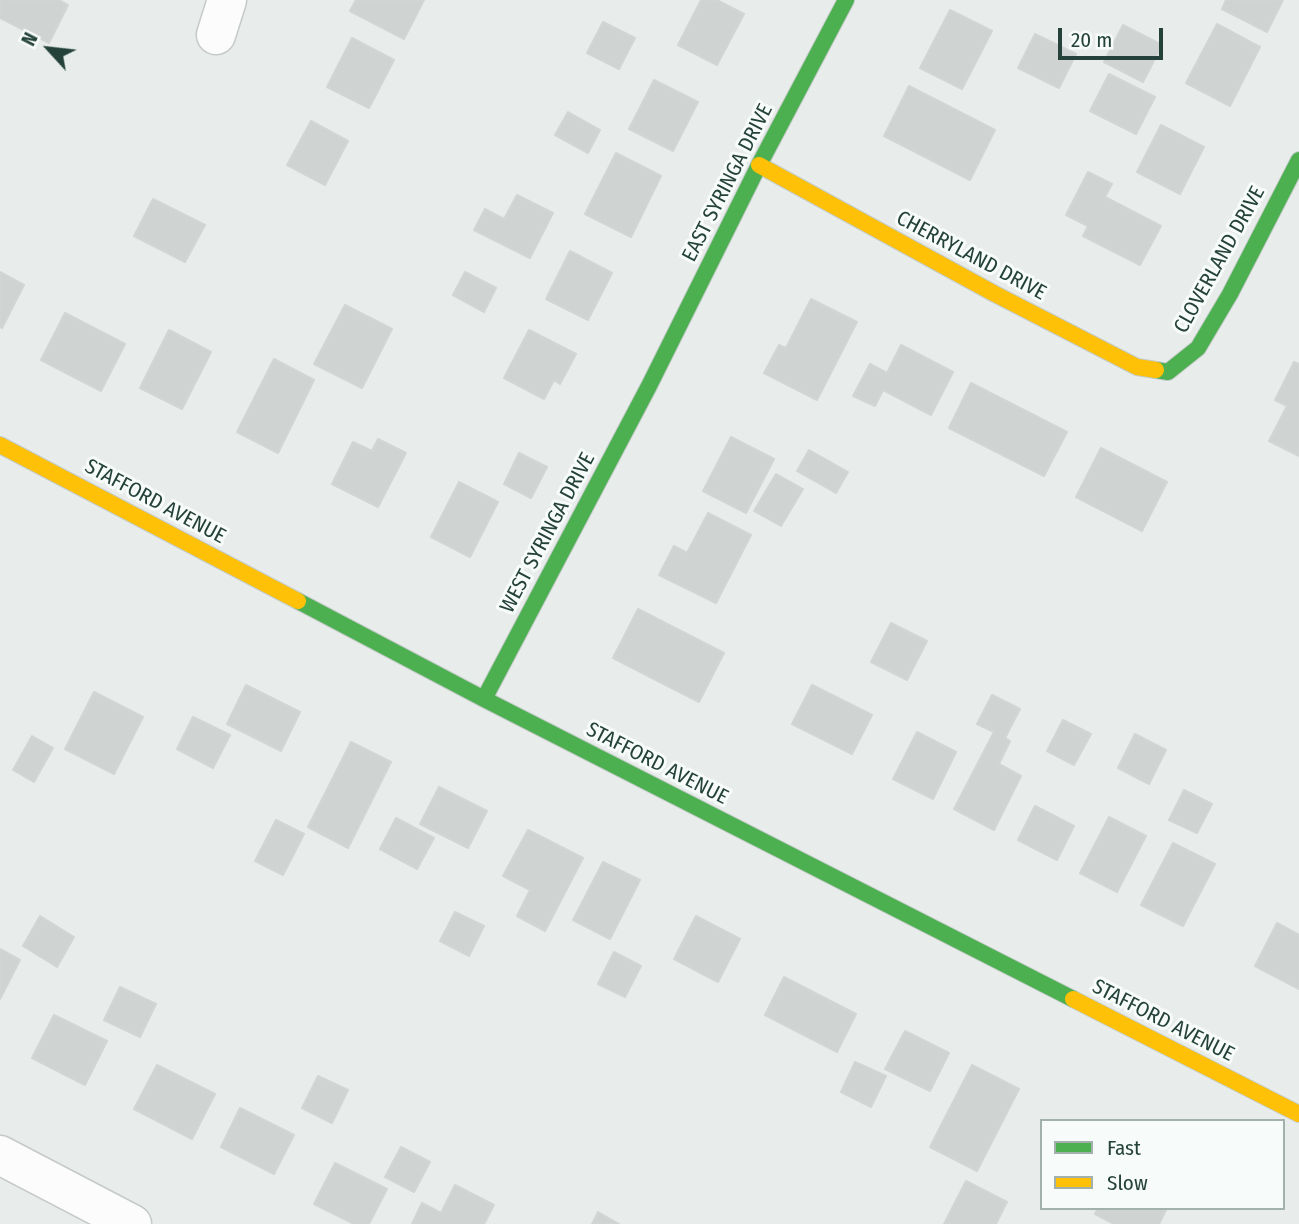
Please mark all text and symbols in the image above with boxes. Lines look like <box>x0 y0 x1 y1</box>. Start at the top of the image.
north arrow <box>14 14 84 84</box>
scale bar <box>1061 14 1166 58</box>
text: 20 m <box>1071 27 1112 53</box>
text: N <box>17 29 43 50</box>
street label: EAST SYRINGA DRIVE <box>677 100 779 266</box>
street label: CLOVERLAND DRIVE <box>1169 182 1271 338</box>
street label: CHERRYLAND DRIVE <box>892 206 1050 306</box>
street label: WEST SYRINGA DRIVE <box>495 449 601 617</box>
street label: STAFFORD AVENUE <box>80 454 230 550</box>
street label: STAFFORD AVENUE <box>582 717 732 811</box>
street label: STAFFORD AVENUE <box>1088 974 1238 1068</box>
legend <box>1040 1119 1285 1210</box>
text: Fast <box>1107 1135 1141 1161</box>
text: Slow <box>1107 1170 1148 1196</box>

